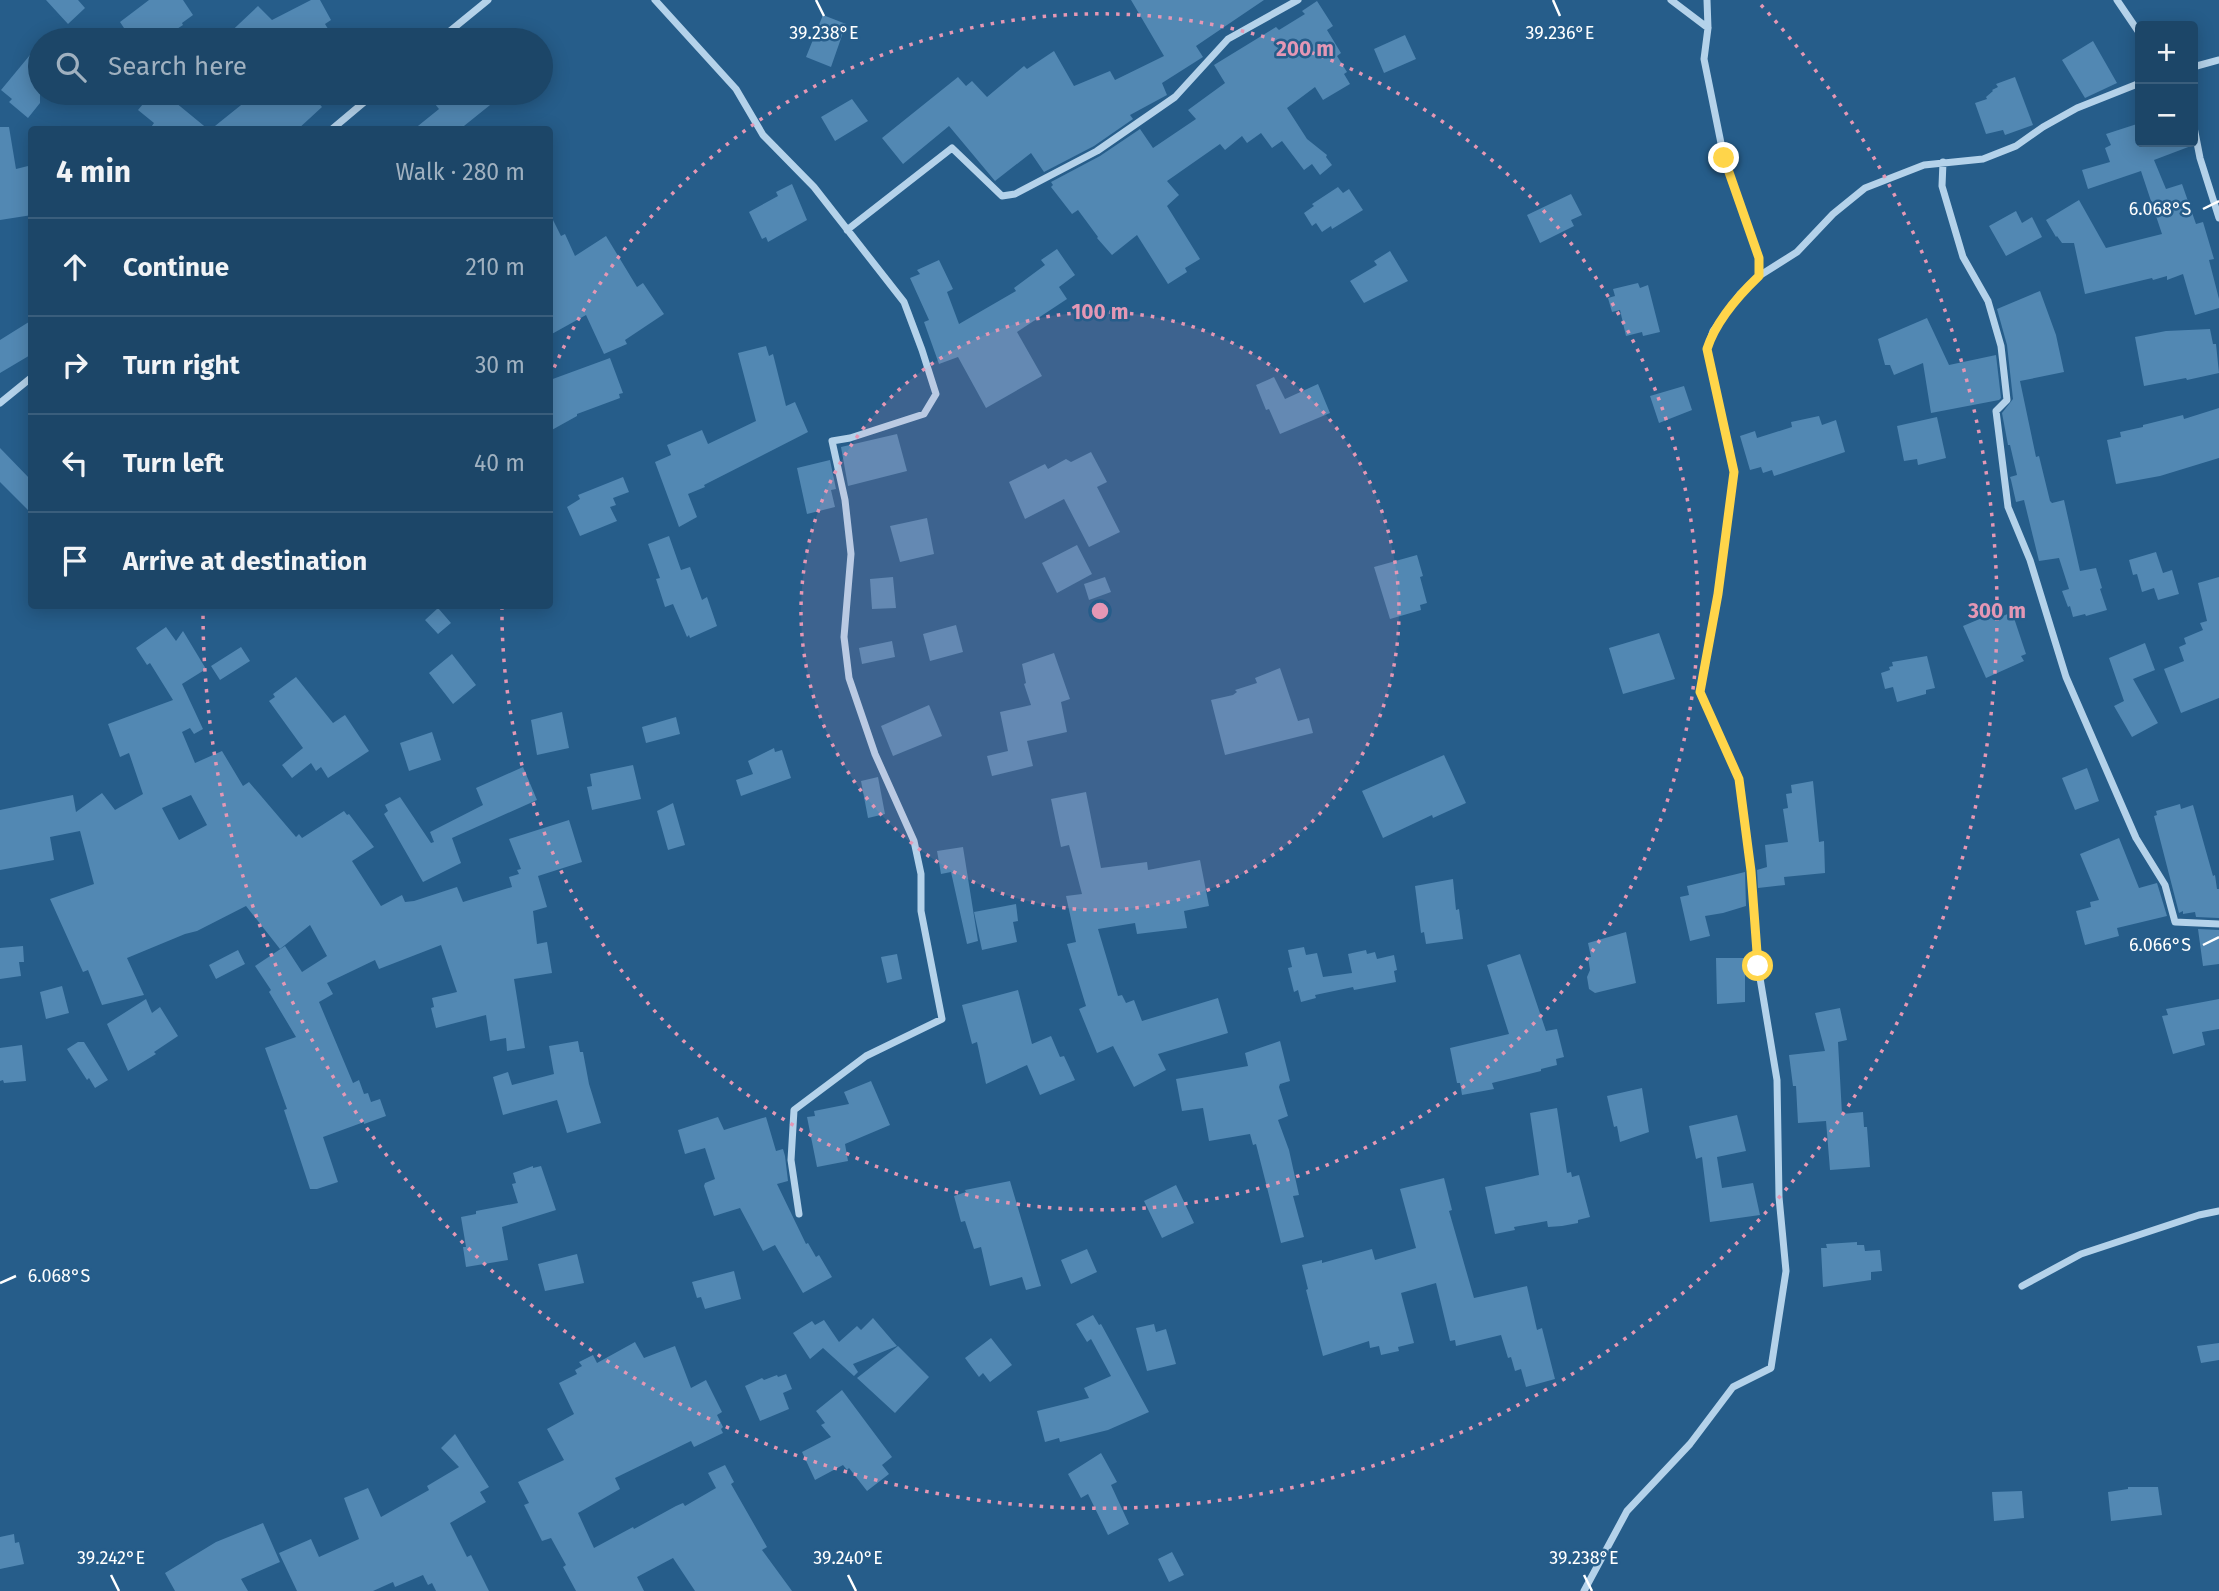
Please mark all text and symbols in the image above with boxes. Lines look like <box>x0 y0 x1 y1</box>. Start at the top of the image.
map controls <box>2135 21 2198 147</box>
button: + <box>2135 21 2198 84</box>
text: 39.238°E <box>789 22 859 44</box>
text: 39.236°E <box>1526 22 1594 44</box>
search box <box>28 28 553 105</box>
text: 200 m <box>1276 36 1334 62</box>
icon: search <box>52 48 90 86</box>
text: Search here <box>108 51 247 82</box>
button: − <box>2135 84 2198 147</box>
route end <box>1708 142 1739 173</box>
text: 4 min <box>56 154 131 190</box>
text: Walk · 280 m <box>395 158 525 186</box>
text: 6.068°S <box>2129 198 2191 220</box>
icon: ahead <box>56 248 94 286</box>
text: Continue <box>123 252 229 283</box>
text: 210 m <box>466 253 525 281</box>
text: 100 m <box>1071 299 1129 325</box>
icon: right <box>56 346 94 384</box>
text: Turn right <box>123 350 240 381</box>
text: 30 m <box>475 351 525 379</box>
icon: left <box>56 444 94 482</box>
text: Turn left <box>123 448 224 479</box>
text: 40 m <box>474 449 525 477</box>
icon: arrive <box>56 542 94 580</box>
text: Arrive at destination <box>123 546 367 577</box>
text: 300 m <box>1967 598 2026 624</box>
centre of rings <box>1088 599 1112 623</box>
text: 6.066°S <box>2129 934 2191 956</box>
route start <box>1742 950 1773 981</box>
text: 6.068°S <box>28 1265 90 1287</box>
text: 39.242°E <box>77 1547 145 1569</box>
text: 39.240°E <box>813 1547 883 1569</box>
text: 39.238°E <box>1549 1547 1619 1569</box>

